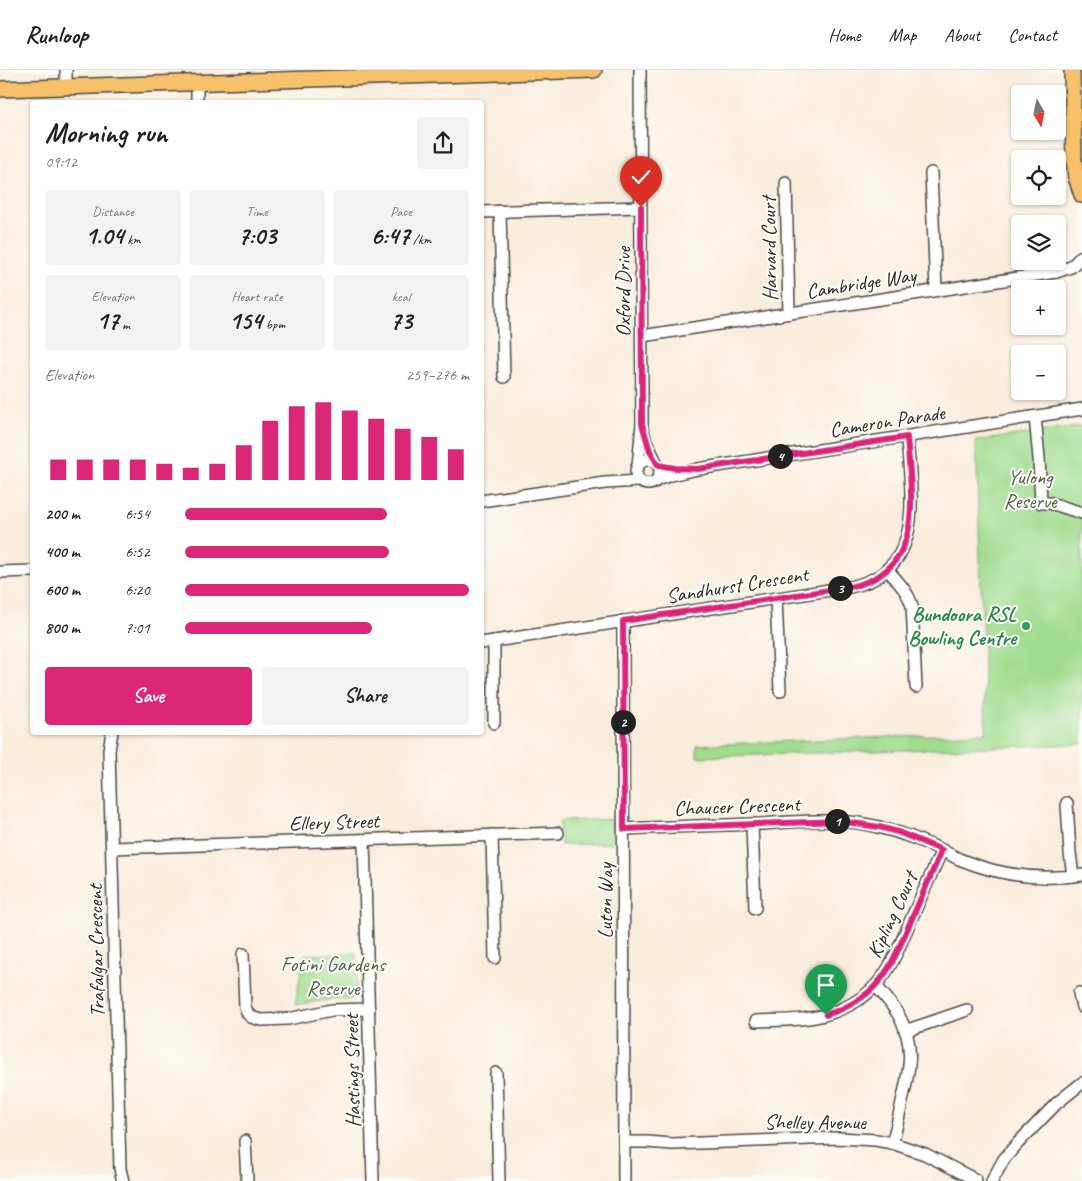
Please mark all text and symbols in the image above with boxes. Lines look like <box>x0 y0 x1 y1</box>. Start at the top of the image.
text: Runloop <box>25 20 88 50</box>
text: Home <box>828 24 861 46</box>
text: Map <box>889 24 916 46</box>
text: About <box>944 24 980 46</box>
text: Contact <box>1008 24 1057 46</box>
north arrow <box>1011 85 1066 140</box>
map controls <box>1011 85 1066 400</box>
text: Morning run <box>45 115 167 150</box>
button: share <box>417 117 469 169</box>
button: locate <box>1011 150 1066 205</box>
text: 09:12 <box>45 152 77 172</box>
pin <box>620 156 662 207</box>
icon: check <box>627 163 655 191</box>
street label: Harvard Court <box>755 194 783 301</box>
text: Distance <box>92 203 134 220</box>
text: Time <box>246 203 268 220</box>
text: Pace <box>390 203 412 220</box>
button: layers <box>1011 215 1066 270</box>
text: 1.04 <box>85 220 124 252</box>
text: 7:03 <box>238 220 276 252</box>
text: 6:47 <box>371 220 410 252</box>
text: km <box>124 231 141 248</box>
text: /km <box>410 231 431 248</box>
street label: Oxford Drive <box>610 246 636 337</box>
street label: Cambridge Way <box>804 261 919 304</box>
button: + <box>1011 280 1066 335</box>
text: Elevation <box>91 288 135 305</box>
text: Heart rate <box>231 288 283 305</box>
text: kcal <box>392 288 410 305</box>
text: 17 <box>96 305 119 337</box>
text: 154 <box>229 305 262 337</box>
text: 73 <box>390 305 412 337</box>
text: m <box>119 316 130 333</box>
text: bpm <box>262 316 285 333</box>
button: − <box>1011 345 1066 400</box>
text: Elevation <box>45 365 94 385</box>
text: 259–276 m <box>406 365 469 385</box>
street label: Cameron Parade <box>828 399 948 443</box>
pin: 4 <box>768 444 792 468</box>
text: 4 <box>777 448 784 465</box>
park label: Yulong Reserve <box>1003 464 1058 514</box>
text: 200 m <box>45 504 80 524</box>
text: 6:54 <box>125 504 150 524</box>
text: 400 m <box>45 542 80 562</box>
text: 6:52 <box>125 542 150 562</box>
street label: Sandhurst Crescent <box>664 561 812 609</box>
pin: 3 <box>828 576 852 600</box>
text: 600 m <box>45 580 80 600</box>
text: 6:20 <box>125 580 150 600</box>
text: 3 <box>837 580 844 597</box>
place label: Bundoora RSL Bowling Centre <box>908 601 1018 651</box>
text: 800 m <box>45 618 80 638</box>
text: 7:01 <box>125 618 150 638</box>
marker: Bundoora RSL Bowling Centre <box>1020 620 1032 632</box>
button: Save <box>45 667 252 725</box>
button: Share <box>262 667 469 725</box>
pin: 2 <box>610 710 636 734</box>
text: 2 <box>620 714 627 731</box>
street label: Chaucer Crescent <box>674 791 802 821</box>
street label: Ellery Street <box>288 807 382 837</box>
pin: 1 <box>824 808 850 834</box>
text: 1 <box>834 813 841 830</box>
street label: Luton Way <box>592 861 618 939</box>
street label: Kipling Court <box>861 865 924 962</box>
street label: Trafalgar Crescent <box>82 882 110 1018</box>
park label: Fotini Gardens Reserve <box>281 951 387 1001</box>
pin <box>805 964 847 1015</box>
icon: arrive <box>812 971 840 999</box>
street label: Hastings Street <box>338 1012 366 1128</box>
street label: Shelley Avenue <box>764 1109 867 1135</box>

